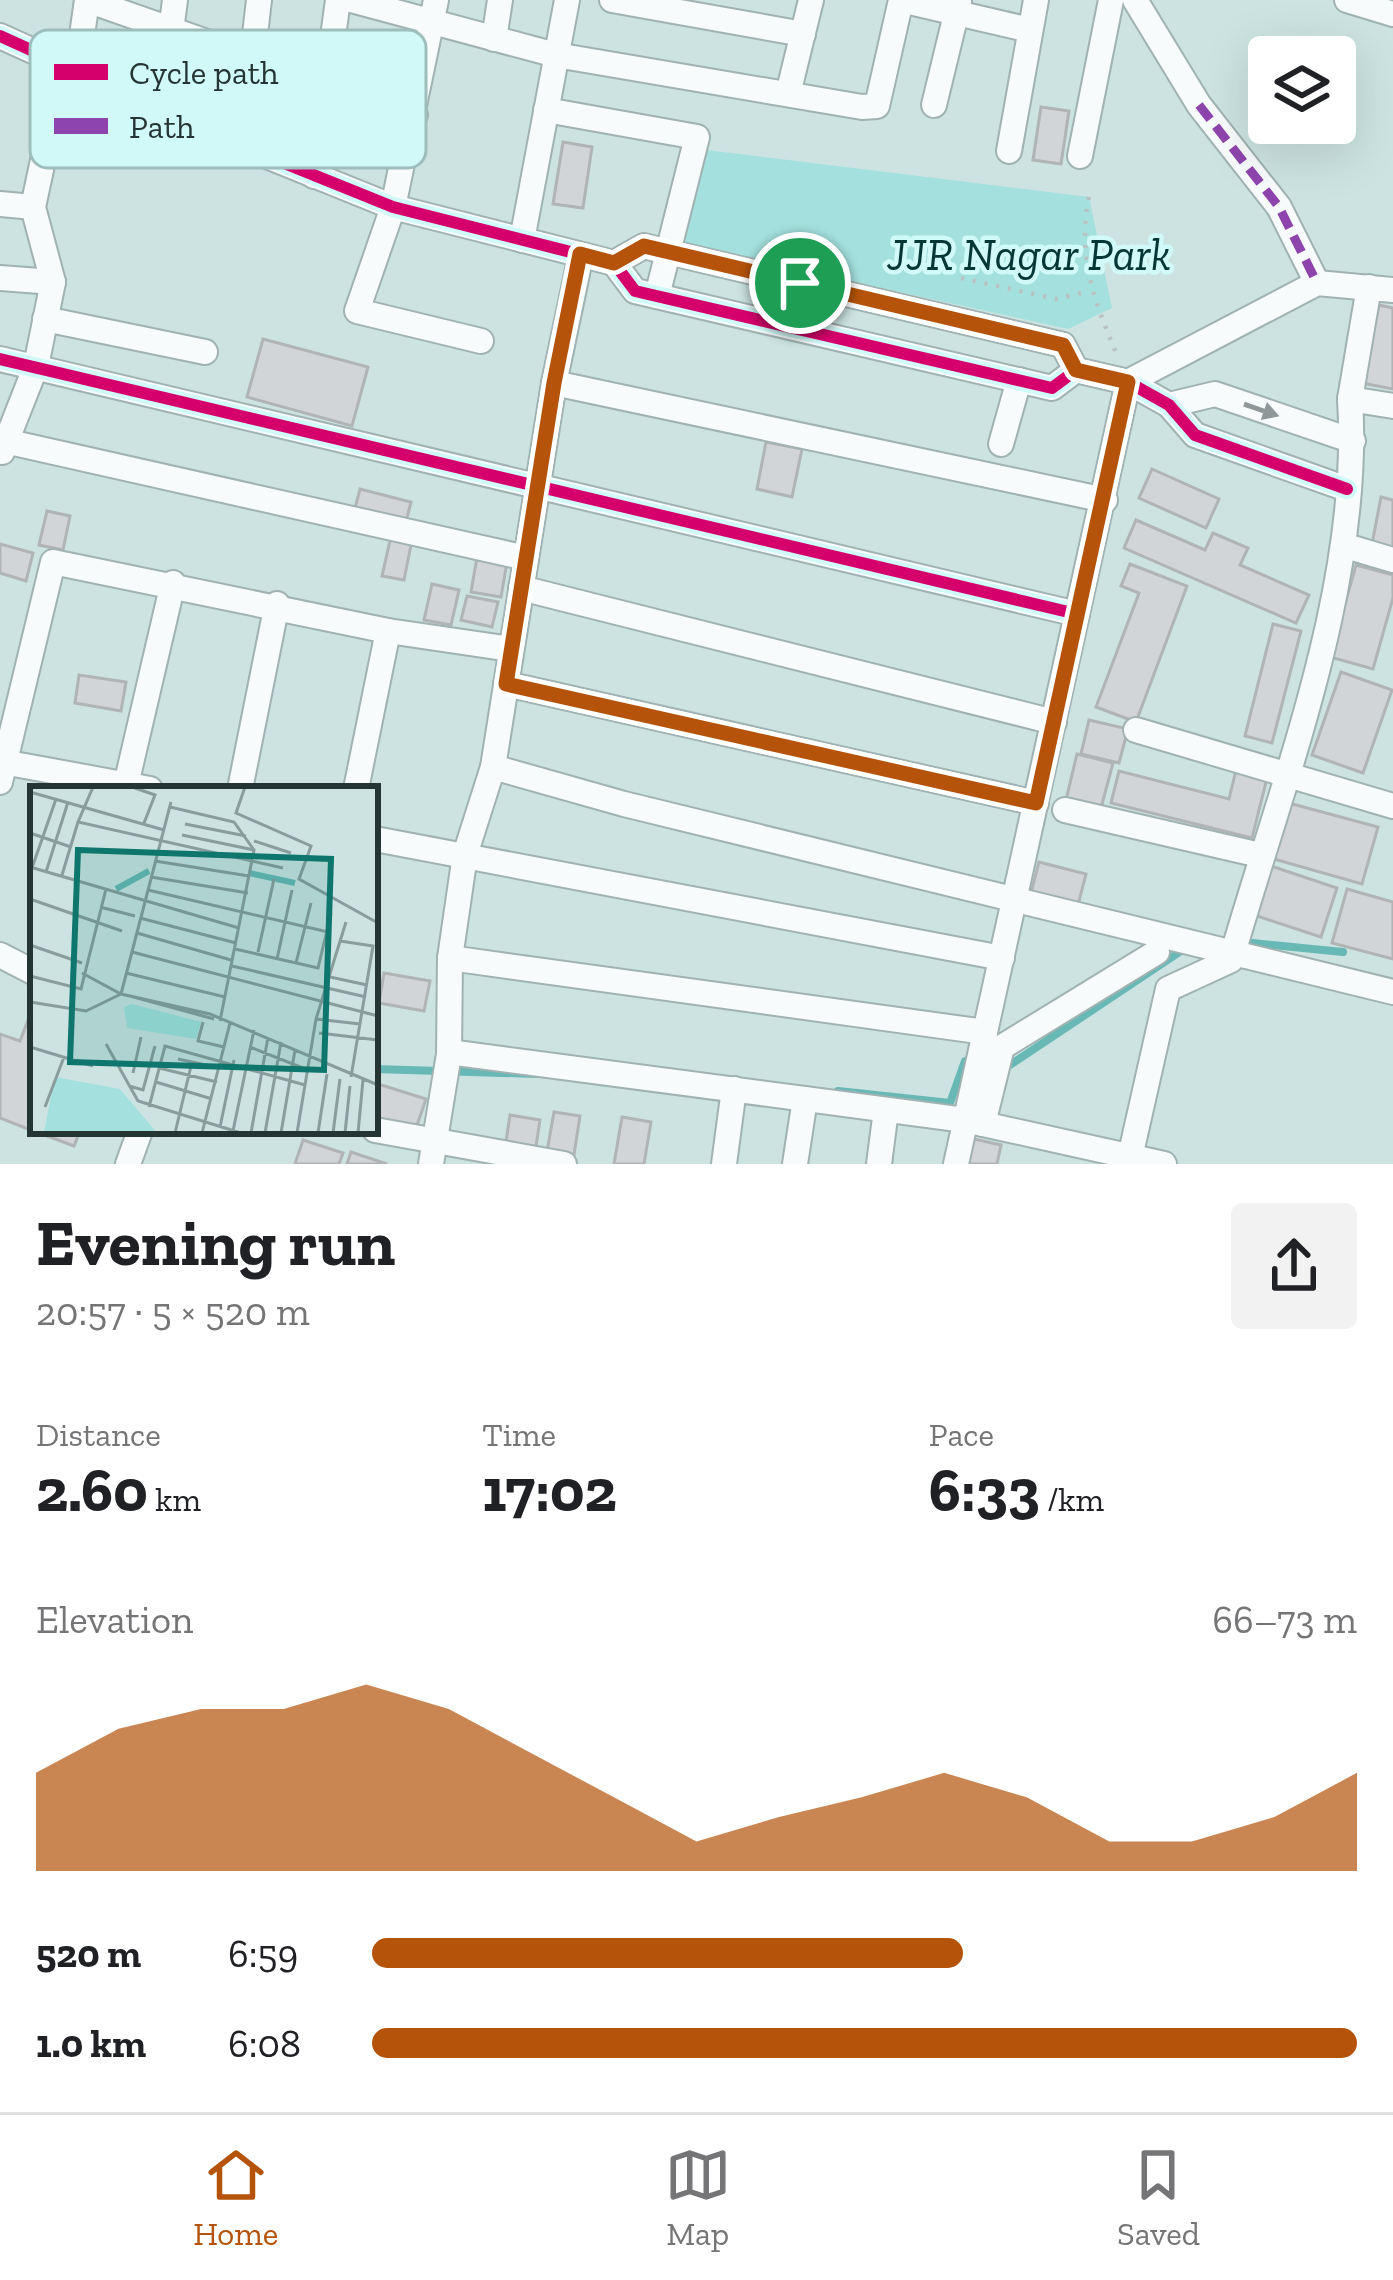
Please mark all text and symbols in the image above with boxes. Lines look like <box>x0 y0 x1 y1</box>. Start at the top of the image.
legend <box>30 30 426 168</box>
map controls <box>1248 36 1356 144</box>
button: layers <box>1248 36 1356 144</box>
text: Cycle path <box>129 53 279 92</box>
text: Path <box>129 107 195 146</box>
park label: JJR Nagar Park <box>886 228 1171 282</box>
pin <box>749 232 851 334</box>
icon: arrive <box>767 250 833 316</box>
one-way arrow <box>1243 402 1279 420</box>
inset map <box>30 786 378 1134</box>
text: Evening run <box>36 1203 395 1282</box>
button: share <box>1231 1203 1357 1329</box>
text: 20:57 · 5 × 520 m <box>36 1288 310 1335</box>
text: Distance <box>36 1415 161 1454</box>
text: Time <box>482 1415 556 1454</box>
text: Pace <box>929 1415 994 1454</box>
text: 2.60 <box>36 1454 148 1526</box>
text: 17:02 <box>482 1454 617 1526</box>
text: 6:33 <box>929 1454 1040 1526</box>
text: km <box>148 1480 201 1519</box>
text: /km <box>1040 1480 1104 1519</box>
text: Elevation <box>36 1596 193 1643</box>
text: 66–73 m <box>1212 1596 1357 1643</box>
text: 520 m <box>36 1930 141 1977</box>
text: 6:59 <box>228 1930 298 1977</box>
text: 1.0 km <box>36 2020 146 2067</box>
text: 6:08 <box>228 2020 301 2067</box>
tab: Home <box>193 2142 278 2253</box>
tab: Map <box>665 2142 731 2253</box>
tab: Saved <box>1117 2142 1200 2253</box>

